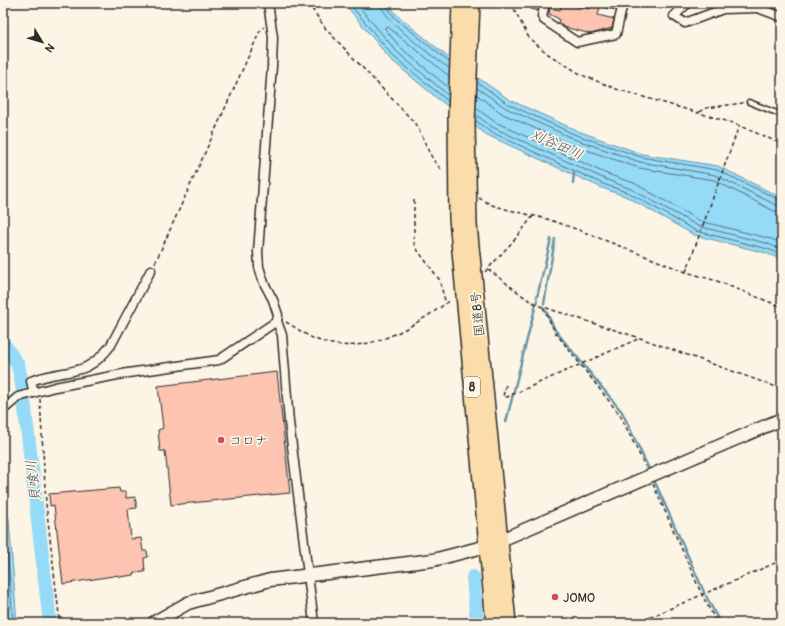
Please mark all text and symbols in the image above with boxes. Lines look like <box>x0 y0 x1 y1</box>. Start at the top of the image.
north arrow <box>22 22 62 62</box>
text: N <box>42 41 57 55</box>
water label: 刈谷田川 <box>528 125 586 164</box>
street label: 国道8号 <box>468 290 488 337</box>
road number: 8 <box>464 377 480 397</box>
place label: コロナ <box>229 433 268 449</box>
marker: コロナ <box>216 435 226 445</box>
water label: 貝喰川 <box>23 459 44 503</box>
place label: JOMO <box>563 590 595 606</box>
marker: JOMO <box>550 592 560 602</box>

